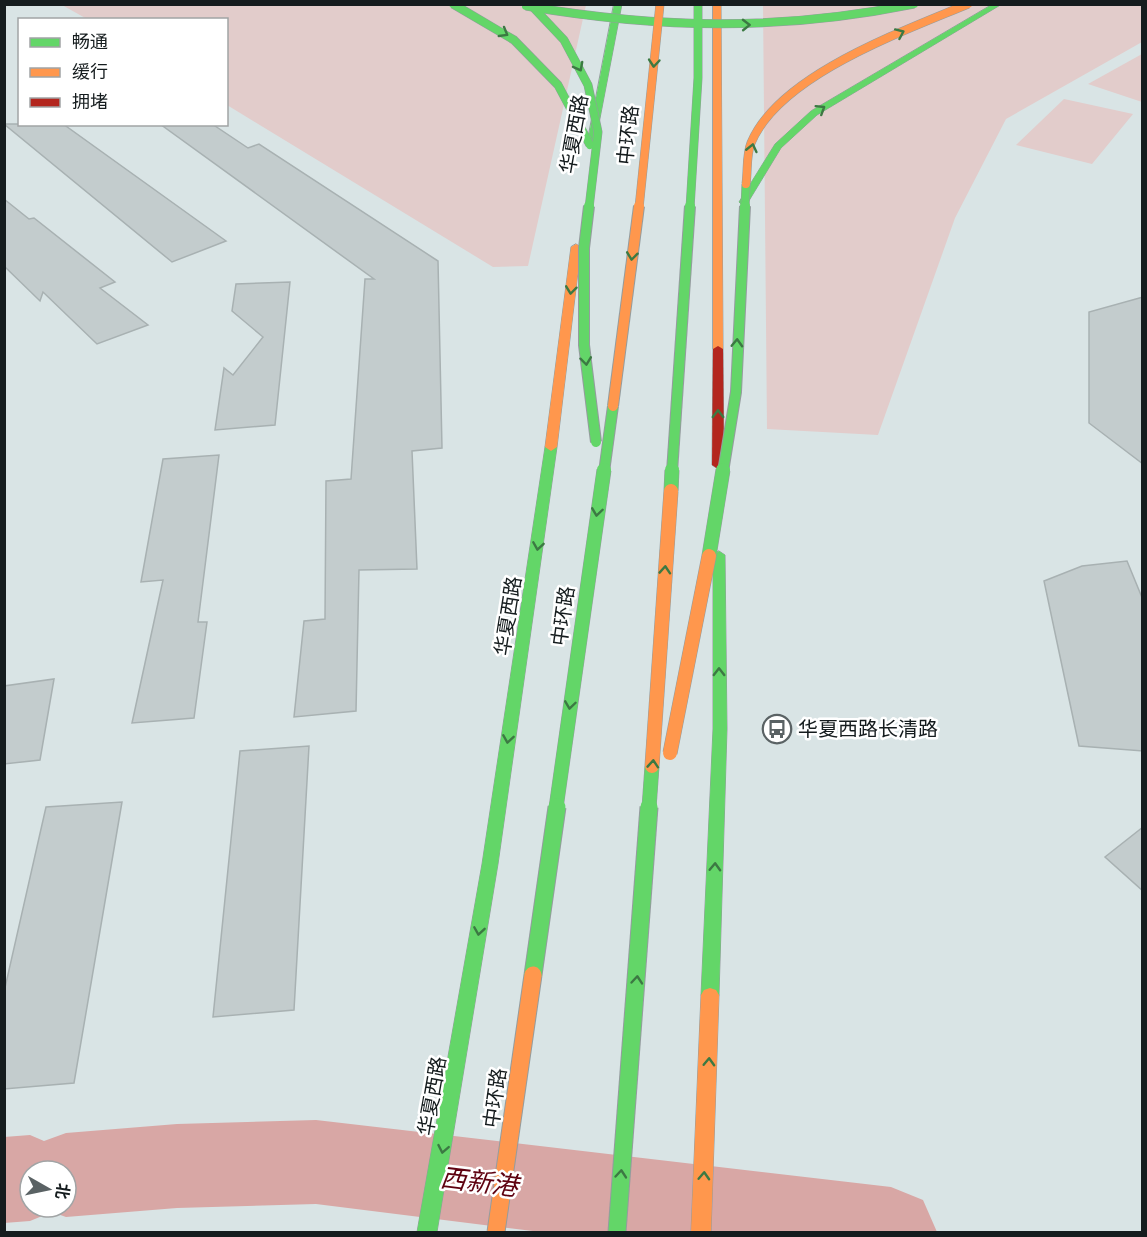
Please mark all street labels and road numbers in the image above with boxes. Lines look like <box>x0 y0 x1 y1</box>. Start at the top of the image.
street label: 华夏西路 <box>552 92 593 175</box>
street label: 中环路 <box>610 104 643 166</box>
street label: 华夏西路 <box>487 574 526 657</box>
street label: 中环路 <box>544 584 579 647</box>
street label: 华夏西路 <box>410 1054 451 1137</box>
street label: 中环路 <box>476 1066 511 1129</box>

